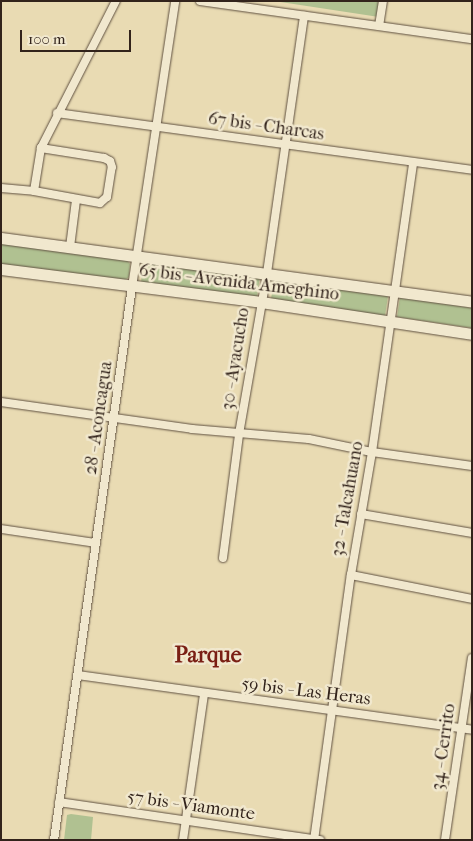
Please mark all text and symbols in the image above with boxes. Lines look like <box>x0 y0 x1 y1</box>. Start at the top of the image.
scale bar <box>22 20 134 52</box>
text: 100 m <box>28 30 66 48</box>
street label: 67 bis - Charcas <box>207 108 325 146</box>
street label: 65 bis - Avenida Ameghino <box>138 260 340 306</box>
street label: 30 - Ayacucho <box>217 306 255 412</box>
street label: 28 - Aconcagua <box>80 360 118 476</box>
street label: 32 - Talcahuano <box>327 440 369 558</box>
district label: Parque <box>174 643 242 669</box>
street label: 59 bis - Las Heras <box>240 673 372 711</box>
street label: 34 - Cerrito <box>427 702 461 792</box>
street label: 57 bis - Viamonte <box>126 786 256 826</box>

